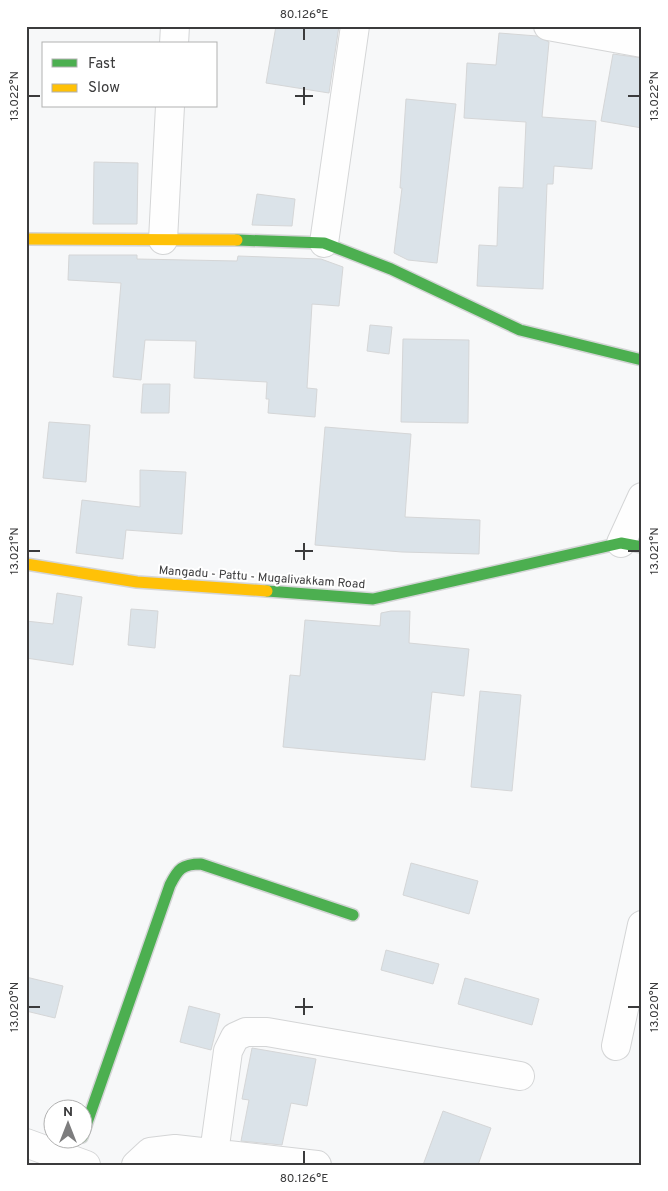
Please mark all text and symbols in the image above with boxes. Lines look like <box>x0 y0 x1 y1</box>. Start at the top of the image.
text: 80.126°E <box>280 7 328 23</box>
legend <box>42 42 218 108</box>
text: Fast <box>88 55 116 74</box>
text: 13.022°N <box>7 71 23 121</box>
text: 13.022°N <box>647 71 663 121</box>
text: Slow <box>88 79 120 98</box>
text: 13.021°N <box>7 527 23 575</box>
text: 13.021°N <box>647 527 663 575</box>
street label: Mangadu - Pattu - Mugalivakkam Road <box>158 563 366 593</box>
text: 13.020°N <box>7 982 23 1032</box>
text: 13.020°N <box>647 982 663 1032</box>
north arrow <box>42 1098 92 1148</box>
text: N <box>63 1104 73 1121</box>
text: 80.126°E <box>280 1171 328 1187</box>

